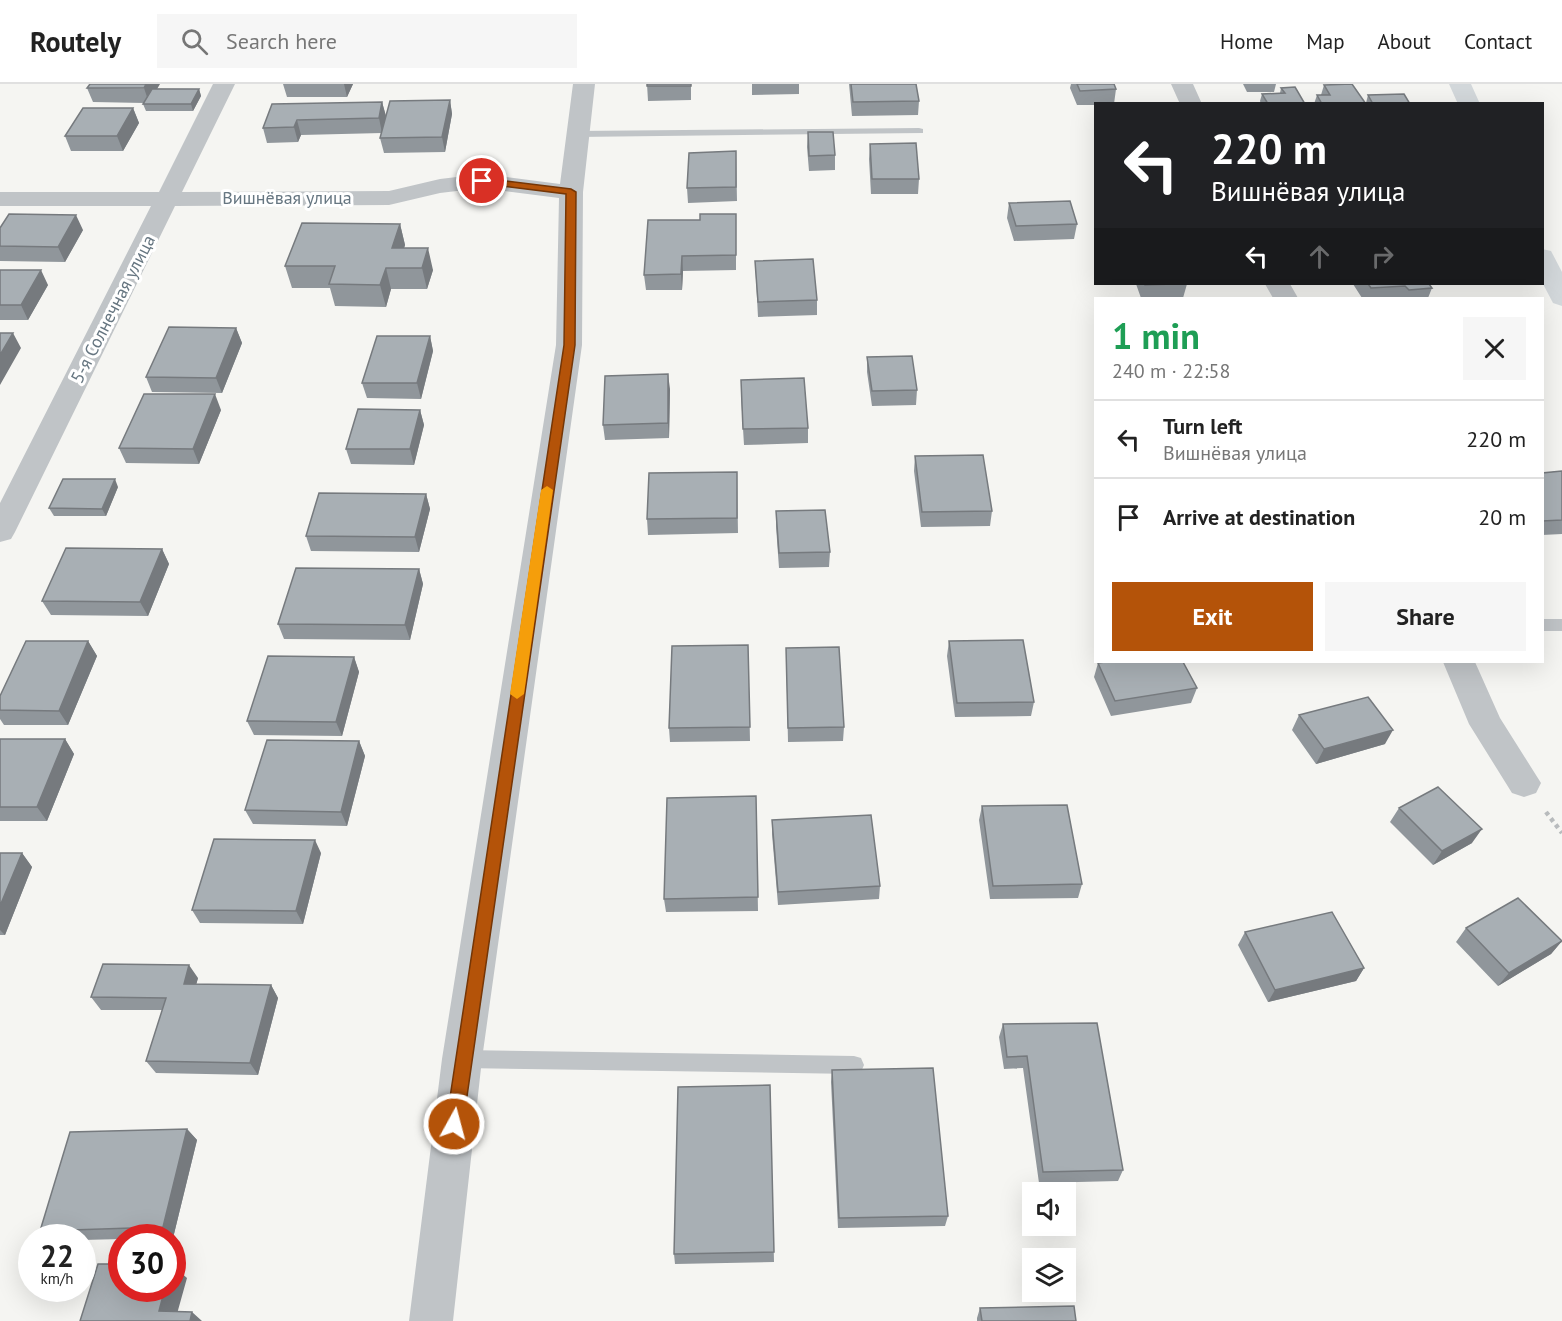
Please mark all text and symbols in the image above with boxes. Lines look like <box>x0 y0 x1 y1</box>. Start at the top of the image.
search box <box>157 14 577 68</box>
text: Routely <box>30 23 121 60</box>
icon: search <box>178 25 211 58</box>
text: Search here <box>226 27 337 55</box>
text: Home <box>1220 28 1273 55</box>
text: Map <box>1306 28 1345 55</box>
text: About <box>1378 28 1431 55</box>
text: Contact <box>1464 28 1532 55</box>
text: 220 m <box>1211 121 1327 176</box>
icon: left <box>1112 126 1190 204</box>
pin <box>456 155 507 206</box>
icon: arrive <box>465 164 498 197</box>
text: Вишнёвая улица <box>1211 174 1405 208</box>
street label: Вишнёвая улица <box>222 186 352 209</box>
street label: 5-я Солнечная улица <box>65 231 160 387</box>
icon: left <box>1240 240 1273 273</box>
icon: ahead <box>1303 240 1336 273</box>
icon: right <box>1366 240 1399 273</box>
text: 1 min <box>1112 312 1200 359</box>
button: close <box>1463 317 1526 380</box>
text: 240 m · 22:58 <box>1112 358 1230 384</box>
text: Turn left <box>1163 412 1243 440</box>
icon: left <box>1112 423 1145 456</box>
text: 220 m <box>1466 425 1526 453</box>
text: Вишнёвая улица <box>1163 440 1307 466</box>
icon: arrive <box>1112 501 1145 534</box>
text: Arrive at destination <box>1163 503 1355 531</box>
text: 20 m <box>1478 503 1526 531</box>
button: Exit <box>1112 582 1313 651</box>
button: Share <box>1325 582 1526 651</box>
position arrow <box>422 1092 486 1156</box>
map controls <box>1022 1182 1076 1302</box>
button: sound <box>1022 1182 1076 1236</box>
speed limit sign: 30 <box>108 1224 186 1302</box>
text: 22 <box>40 1236 74 1275</box>
button: layers <box>1022 1248 1076 1302</box>
text: km/h <box>41 1269 73 1288</box>

